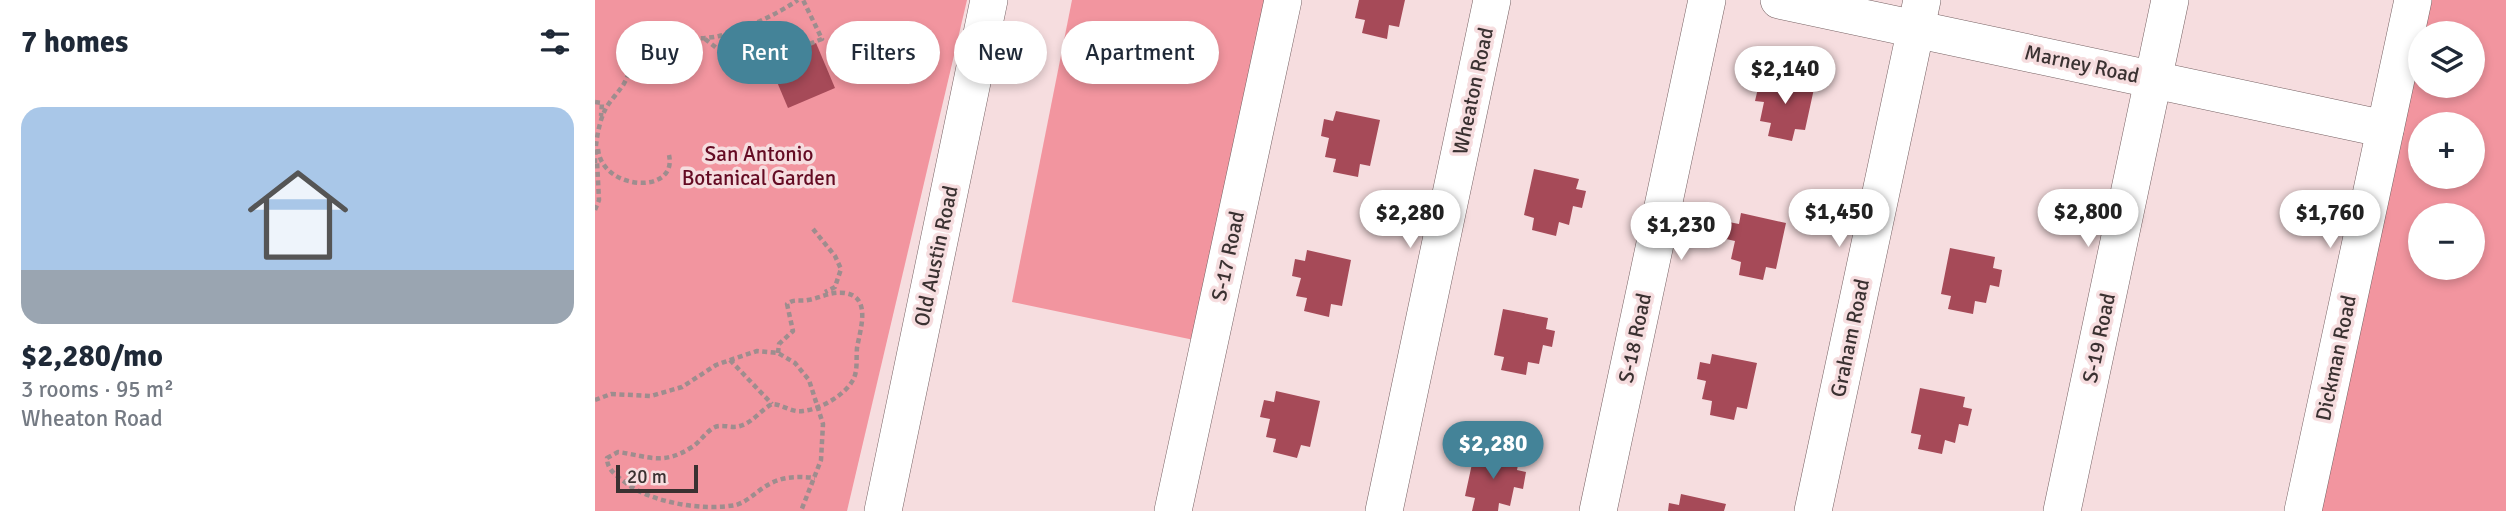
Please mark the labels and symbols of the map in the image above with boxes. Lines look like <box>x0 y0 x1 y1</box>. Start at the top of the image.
street label: Wheaton Road <box>1447 25 1499 157</box>
street label: Marney Road <box>2022 39 2142 89</box>
pin: $2,140 <box>1728 46 1842 106</box>
park label: San Antonio Botanical Garden <box>682 141 836 191</box>
street label: Old Austin Road <box>908 183 964 329</box>
pin: $2,280 <box>1353 190 1467 250</box>
pin: $1,450 <box>1782 190 1896 249</box>
pin: $2,800 <box>2031 190 2145 249</box>
pin: $1,760 <box>2273 190 2387 250</box>
pin: $1,230 <box>1624 202 1738 262</box>
street label: S-17 Road <box>1206 209 1250 303</box>
street label: Graham Road <box>1825 277 1875 399</box>
street label: S-18 Road <box>1613 291 1657 385</box>
street label: S-19 Road <box>2077 291 2121 385</box>
street label: Dickman Road <box>2310 293 2362 423</box>
pin: $2,280 <box>1436 421 1550 481</box>
scale bar <box>616 462 698 494</box>

